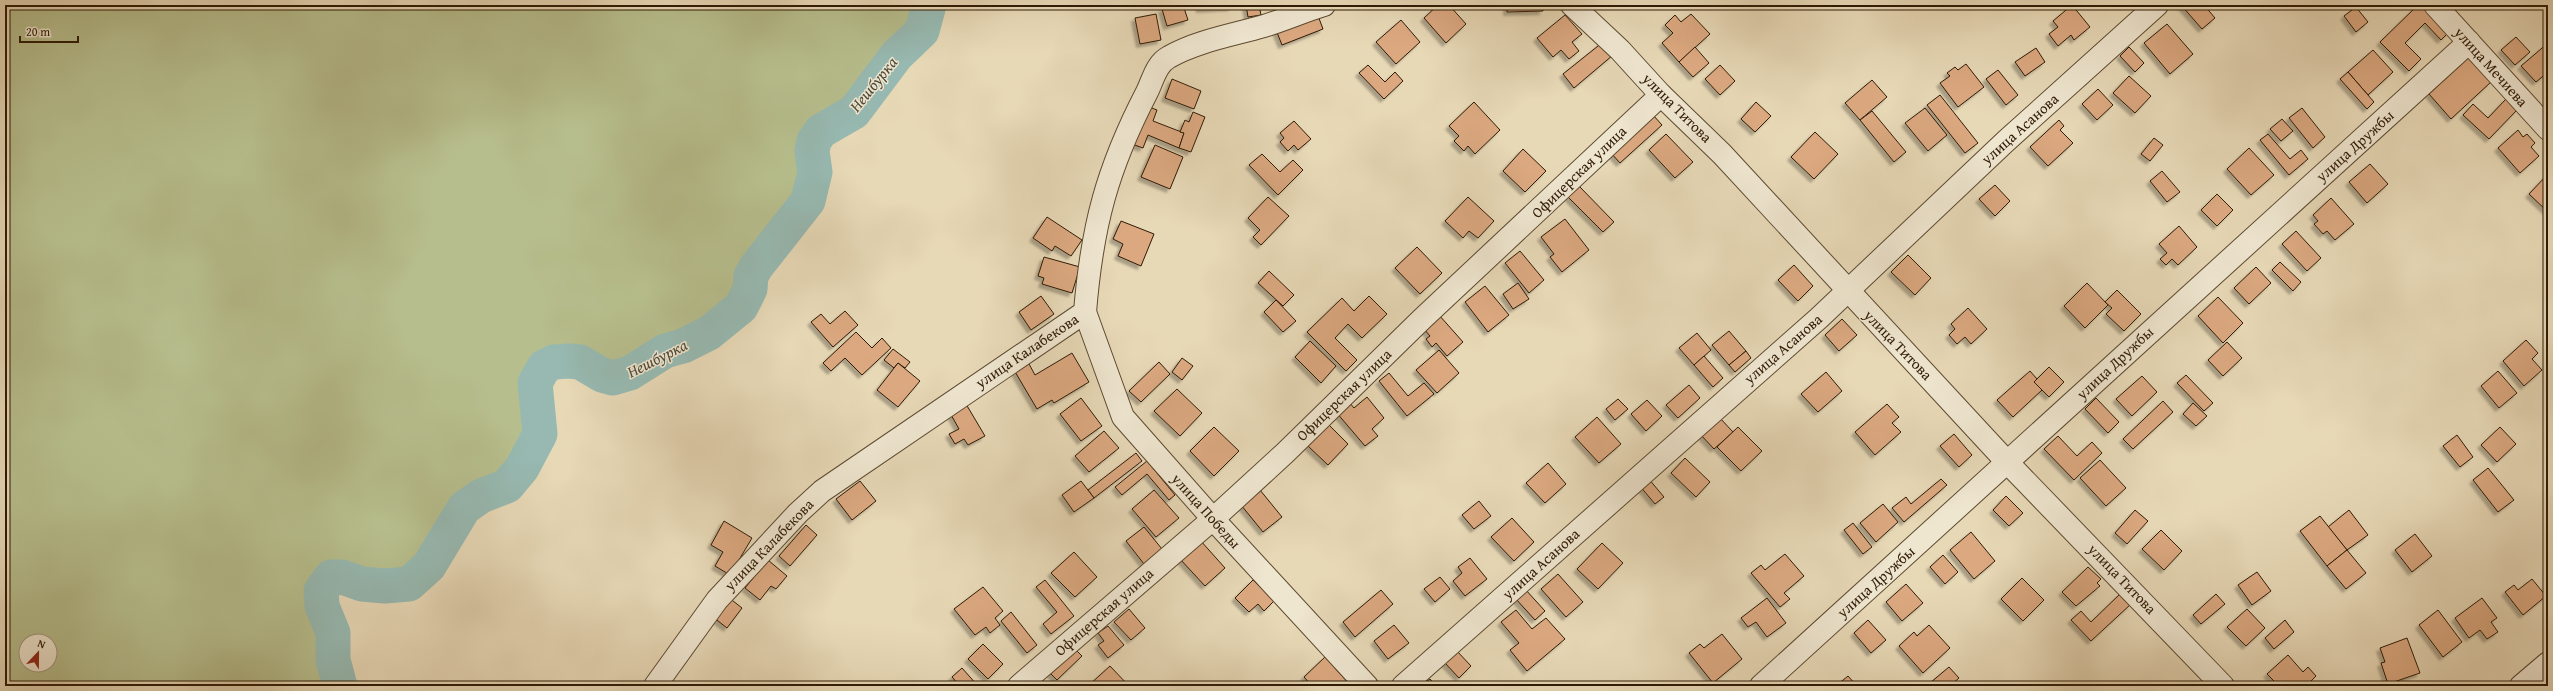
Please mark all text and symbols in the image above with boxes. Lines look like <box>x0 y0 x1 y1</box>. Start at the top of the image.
scale bar <box>20 18 78 44</box>
street label: улица Мечиева <box>2449 21 2534 112</box>
text: 20 m <box>26 23 50 40</box>
water label: Нешбурка <box>843 51 903 117</box>
street label: улица Титова <box>1637 68 1717 148</box>
street label: улица Асанова <box>1976 88 2064 170</box>
street label: улица Дружбы <box>2310 105 2399 187</box>
street label: Офицерская улица <box>1526 120 1631 223</box>
street label: улица Титова <box>1859 304 1938 385</box>
street label: улица Калабекова <box>970 308 1083 393</box>
street label: улица Асанова <box>1738 308 1827 389</box>
street label: улица Дружбы <box>2071 321 2158 405</box>
water label: Нешбурка <box>623 332 692 383</box>
street label: Офицерская улица <box>1291 343 1396 446</box>
street label: улица Победы <box>1166 468 1246 553</box>
street label: улица Калабекова <box>719 494 819 596</box>
street label: улица Асанова <box>1497 523 1585 605</box>
street label: улица Титова <box>2083 538 2162 619</box>
street label: улица Дружбы <box>1831 541 1920 623</box>
street label: Офицерская улица <box>1050 562 1158 660</box>
north arrow <box>18 633 58 673</box>
text: N <box>35 635 49 653</box>

